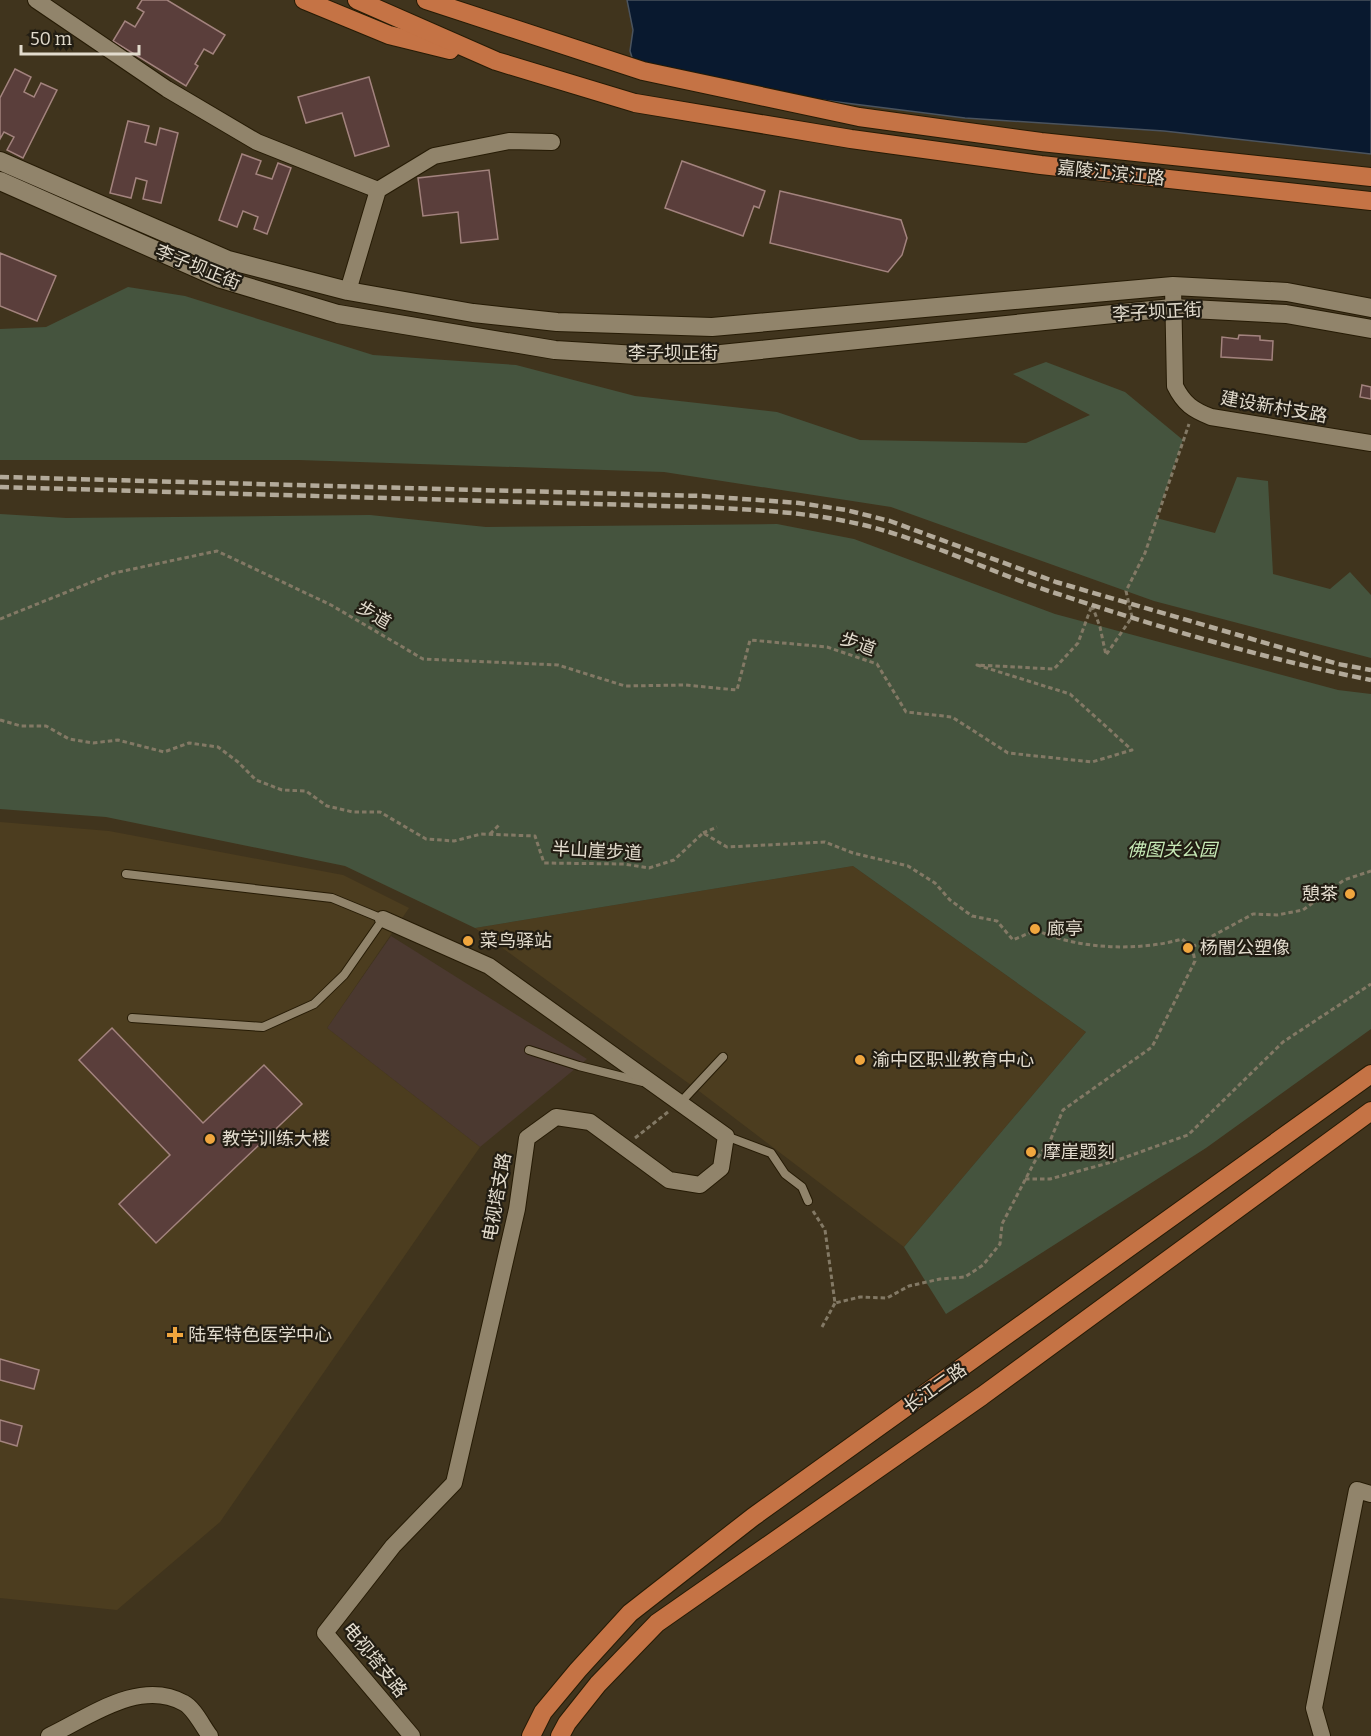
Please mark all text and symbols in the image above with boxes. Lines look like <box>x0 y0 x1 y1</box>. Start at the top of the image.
scale bar <box>21 18 140 56</box>
text: 50 m <box>30 28 72 50</box>
street label: 嘉陵江滨江路 <box>1056 156 1166 190</box>
street label: 李子坝正街 <box>152 240 244 294</box>
street label: 李子坝正街 <box>1111 299 1203 325</box>
street label: 李子坝正街 <box>628 342 718 364</box>
street label: 建设新村支路 <box>1219 387 1329 427</box>
street label: 步道 <box>353 596 395 634</box>
street label: 步道 <box>837 628 879 660</box>
street label: 半山崖步道 <box>551 838 643 864</box>
park label: 佛图关公园 <box>1127 839 1220 861</box>
place label: 憩茶 <box>1302 883 1338 905</box>
marker: 憩茶 <box>1343 887 1357 901</box>
place label: 廊亭 <box>1047 918 1083 940</box>
marker: 廊亭 <box>1028 922 1042 936</box>
place label: 菜鸟驿站 <box>480 930 552 952</box>
marker: 菜鸟驿站 <box>461 934 475 948</box>
place label: 杨闇公塑像 <box>1200 937 1290 959</box>
marker: 杨闇公塑像 <box>1181 941 1195 955</box>
place label: 渝中区职业教育中心 <box>872 1049 1034 1071</box>
marker: 渝中区职业教育中心 <box>853 1053 867 1067</box>
place label: 教学训练大楼 <box>222 1128 330 1150</box>
marker: 教学训练大楼 <box>203 1132 217 1146</box>
place label: 摩崖题刻 <box>1043 1141 1115 1163</box>
marker: 摩崖题刻 <box>1024 1145 1038 1159</box>
street label: 电视塔支路 <box>478 1151 516 1243</box>
place label: 陆军特色医学中心 <box>188 1324 332 1346</box>
marker: 陆军特色医学中心 <box>166 1326 184 1344</box>
street label: 长江二路 <box>899 1358 971 1418</box>
street label: 电视塔支路 <box>338 1618 412 1702</box>

